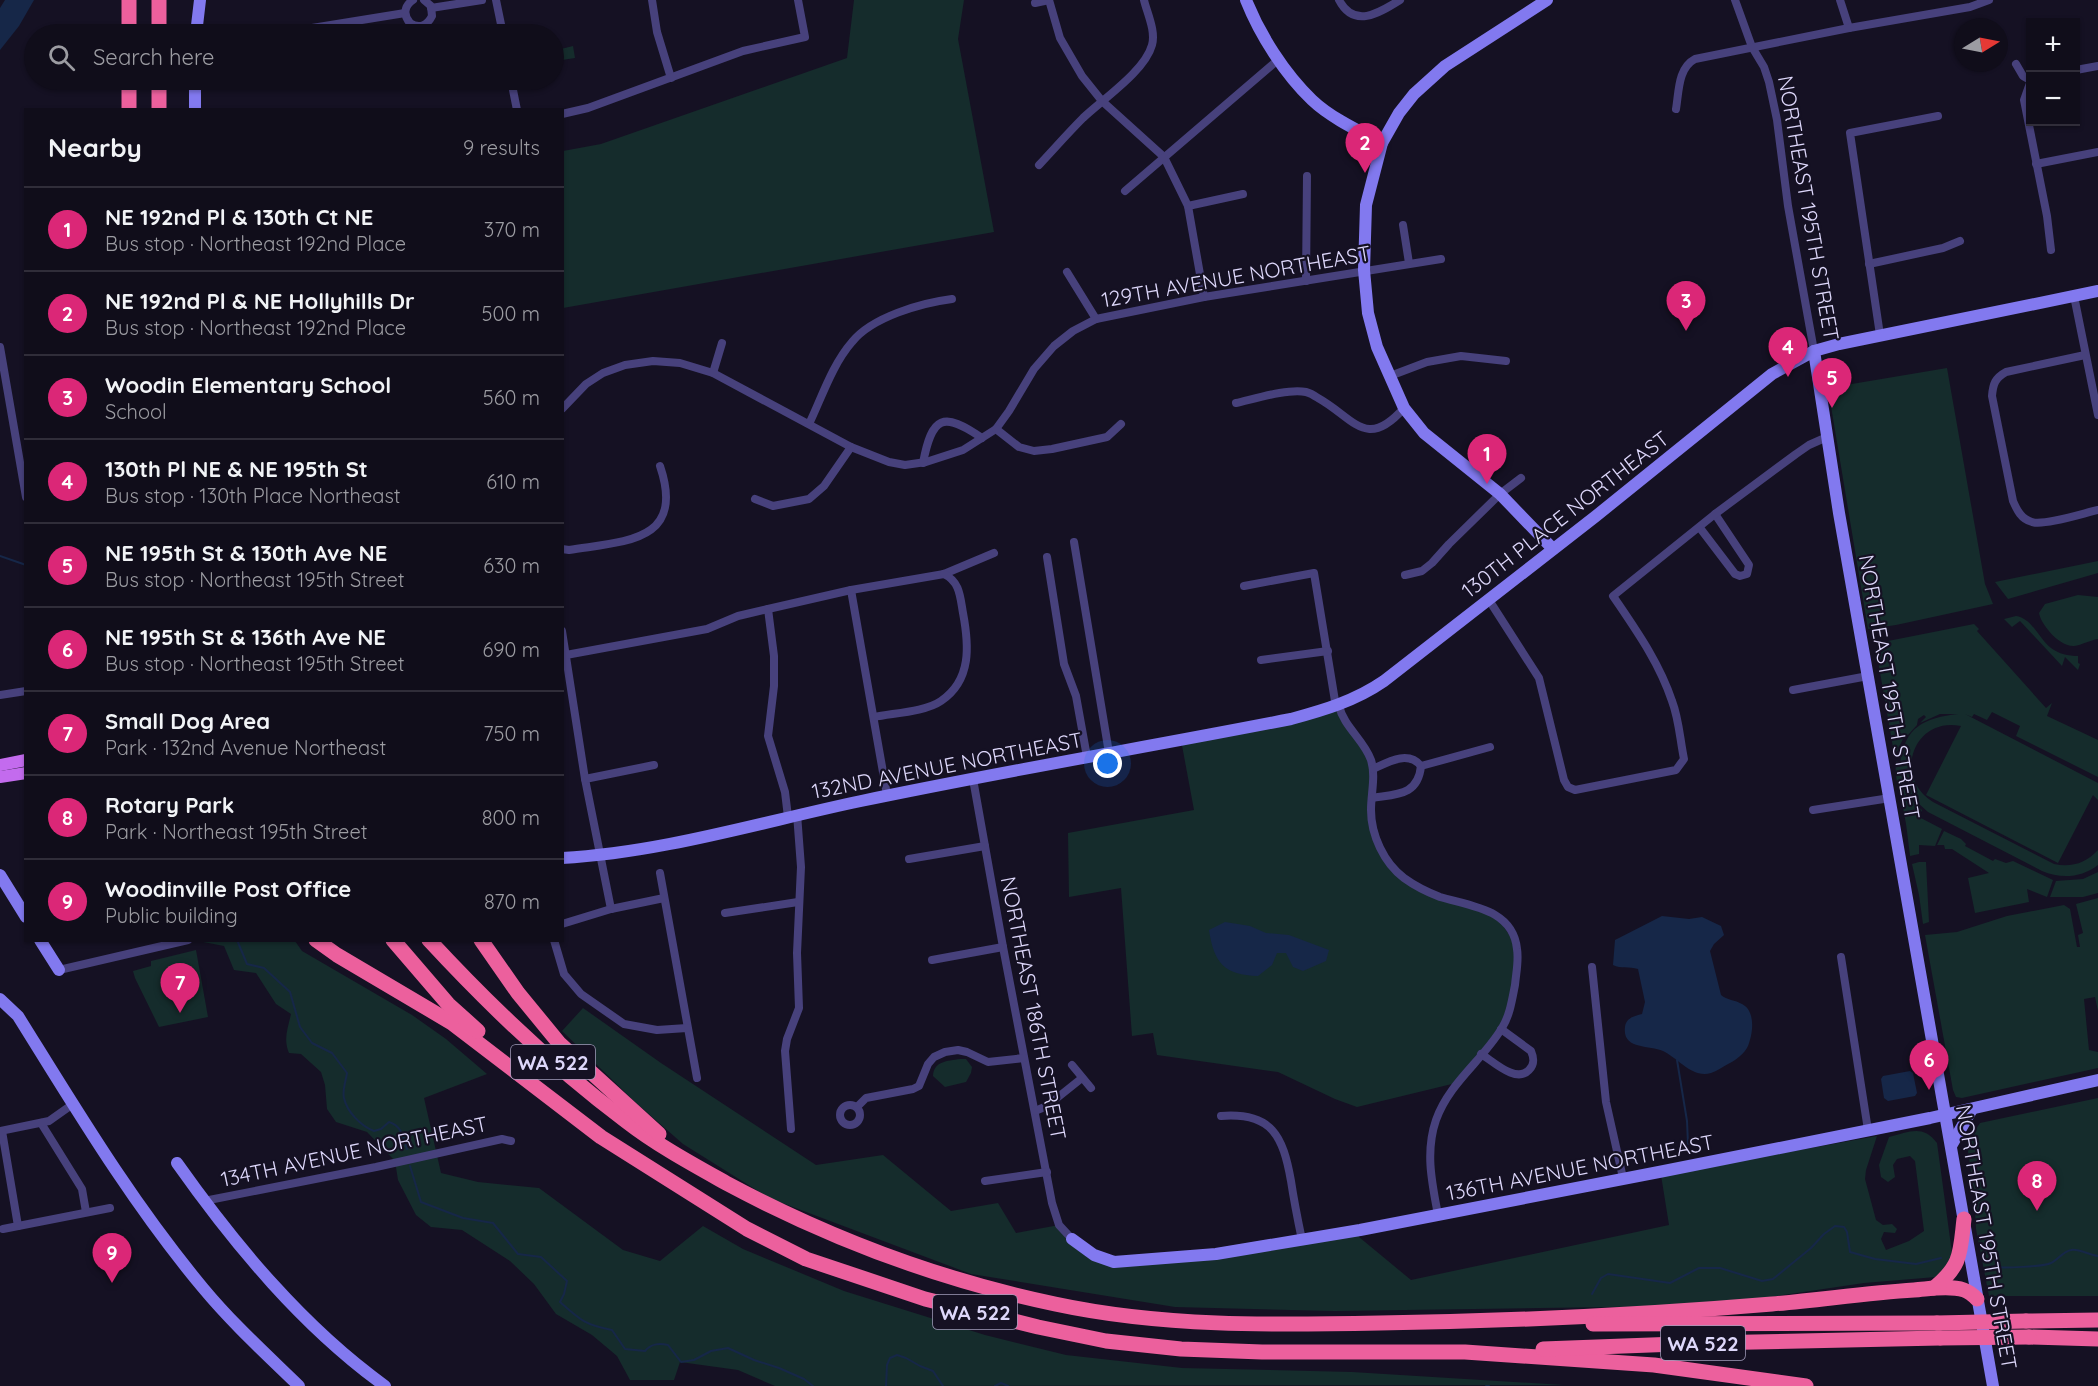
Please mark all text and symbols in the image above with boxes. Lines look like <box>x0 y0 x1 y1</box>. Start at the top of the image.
north arrow <box>1954 18 2008 72</box>
map controls <box>2026 18 2080 126</box>
button: + <box>2026 18 2080 72</box>
search box <box>24 24 564 90</box>
icon: search <box>45 41 78 74</box>
text: Search here <box>93 43 214 71</box>
button: − <box>2026 72 2080 126</box>
street label: NORTHEAST 195TH STREET <box>1773 74 1845 342</box>
pin: 2 <box>1346 124 1384 173</box>
text: Nearby <box>48 131 142 164</box>
text: 9 results <box>463 135 540 160</box>
text: NE 192nd Pl & 130th Ct NE <box>105 203 373 231</box>
text: 1 <box>64 217 71 242</box>
text: 370 m <box>484 217 540 242</box>
text: Bus stop · Northeast 192nd Place <box>105 231 406 256</box>
street label: 129TH AVENUE NORTHEAST <box>1099 239 1373 313</box>
pin: 3 <box>1666 282 1706 331</box>
text: NE 192nd Pl & NE Hollyhills Dr <box>105 287 415 315</box>
text: 2 <box>62 301 73 326</box>
text: 500 m <box>482 301 540 326</box>
text: Bus stop · Northeast 192nd Place <box>105 315 406 340</box>
pin: 4 <box>1768 328 1808 377</box>
pin: 5 <box>1812 358 1852 408</box>
text: Woodin Elementary School <box>105 371 391 399</box>
text: 3 <box>62 385 73 410</box>
text: 560 m <box>483 385 540 410</box>
text: School <box>105 399 167 424</box>
street label: 130TH PLACE NORTHEAST <box>1456 425 1674 603</box>
pin: 1 <box>1468 434 1506 484</box>
text: 130th Pl NE & NE 195th St <box>105 455 368 483</box>
text: 4 <box>62 469 73 494</box>
text: 610 m <box>486 469 540 494</box>
text: Bus stop · 130th Place Northeast <box>105 483 401 508</box>
text: NE 195th St & 130th Ave NE <box>105 539 387 567</box>
text: 5 <box>62 553 73 578</box>
text: 630 m <box>483 553 540 578</box>
street label: NORTHEAST 195TH STREET <box>1854 553 1926 821</box>
text: Bus stop · Northeast 195th Street <box>105 567 405 592</box>
text: NE 195th St & 136th Ave NE <box>105 623 386 651</box>
text: 6 <box>62 637 73 662</box>
text: 690 m <box>482 637 540 662</box>
text: Bus stop · Northeast 195th Street <box>105 651 405 676</box>
text: Small Dog Area <box>105 707 270 735</box>
text: 7 <box>62 721 73 746</box>
text: 750 m <box>483 721 540 746</box>
street label: 132ND AVENUE NORTHEAST <box>810 726 1084 804</box>
text: Park · 132nd Avenue Northeast <box>105 735 386 760</box>
your location <box>1093 749 1122 778</box>
text: Rotary Park <box>105 791 234 819</box>
text: 8 <box>62 805 73 830</box>
text: 800 m <box>482 805 540 830</box>
text: Park · Northeast 195th Street <box>105 819 367 844</box>
street label: NORTHEAST 186TH STREET <box>996 874 1072 1142</box>
text: Woodinville Post Office <box>105 875 351 903</box>
text: 9 <box>62 889 73 914</box>
text: 870 m <box>484 889 540 914</box>
text: Public building <box>105 903 238 928</box>
pin: 7 <box>160 964 200 1013</box>
pin: 6 <box>1910 1040 1948 1090</box>
road number: WA 522 <box>511 1045 595 1079</box>
street label: NORTHEAST 195TH STREET <box>1951 1103 2023 1371</box>
street label: 134TH AVENUE NORTHEAST <box>218 1110 490 1192</box>
street label: 136TH AVENUE NORTHEAST <box>1444 1128 1716 1206</box>
pin: 8 <box>2018 1162 2056 1211</box>
pin: 9 <box>92 1234 132 1283</box>
road number: WA 522 <box>933 1295 1017 1329</box>
road number: WA 522 <box>1661 1326 1745 1360</box>

